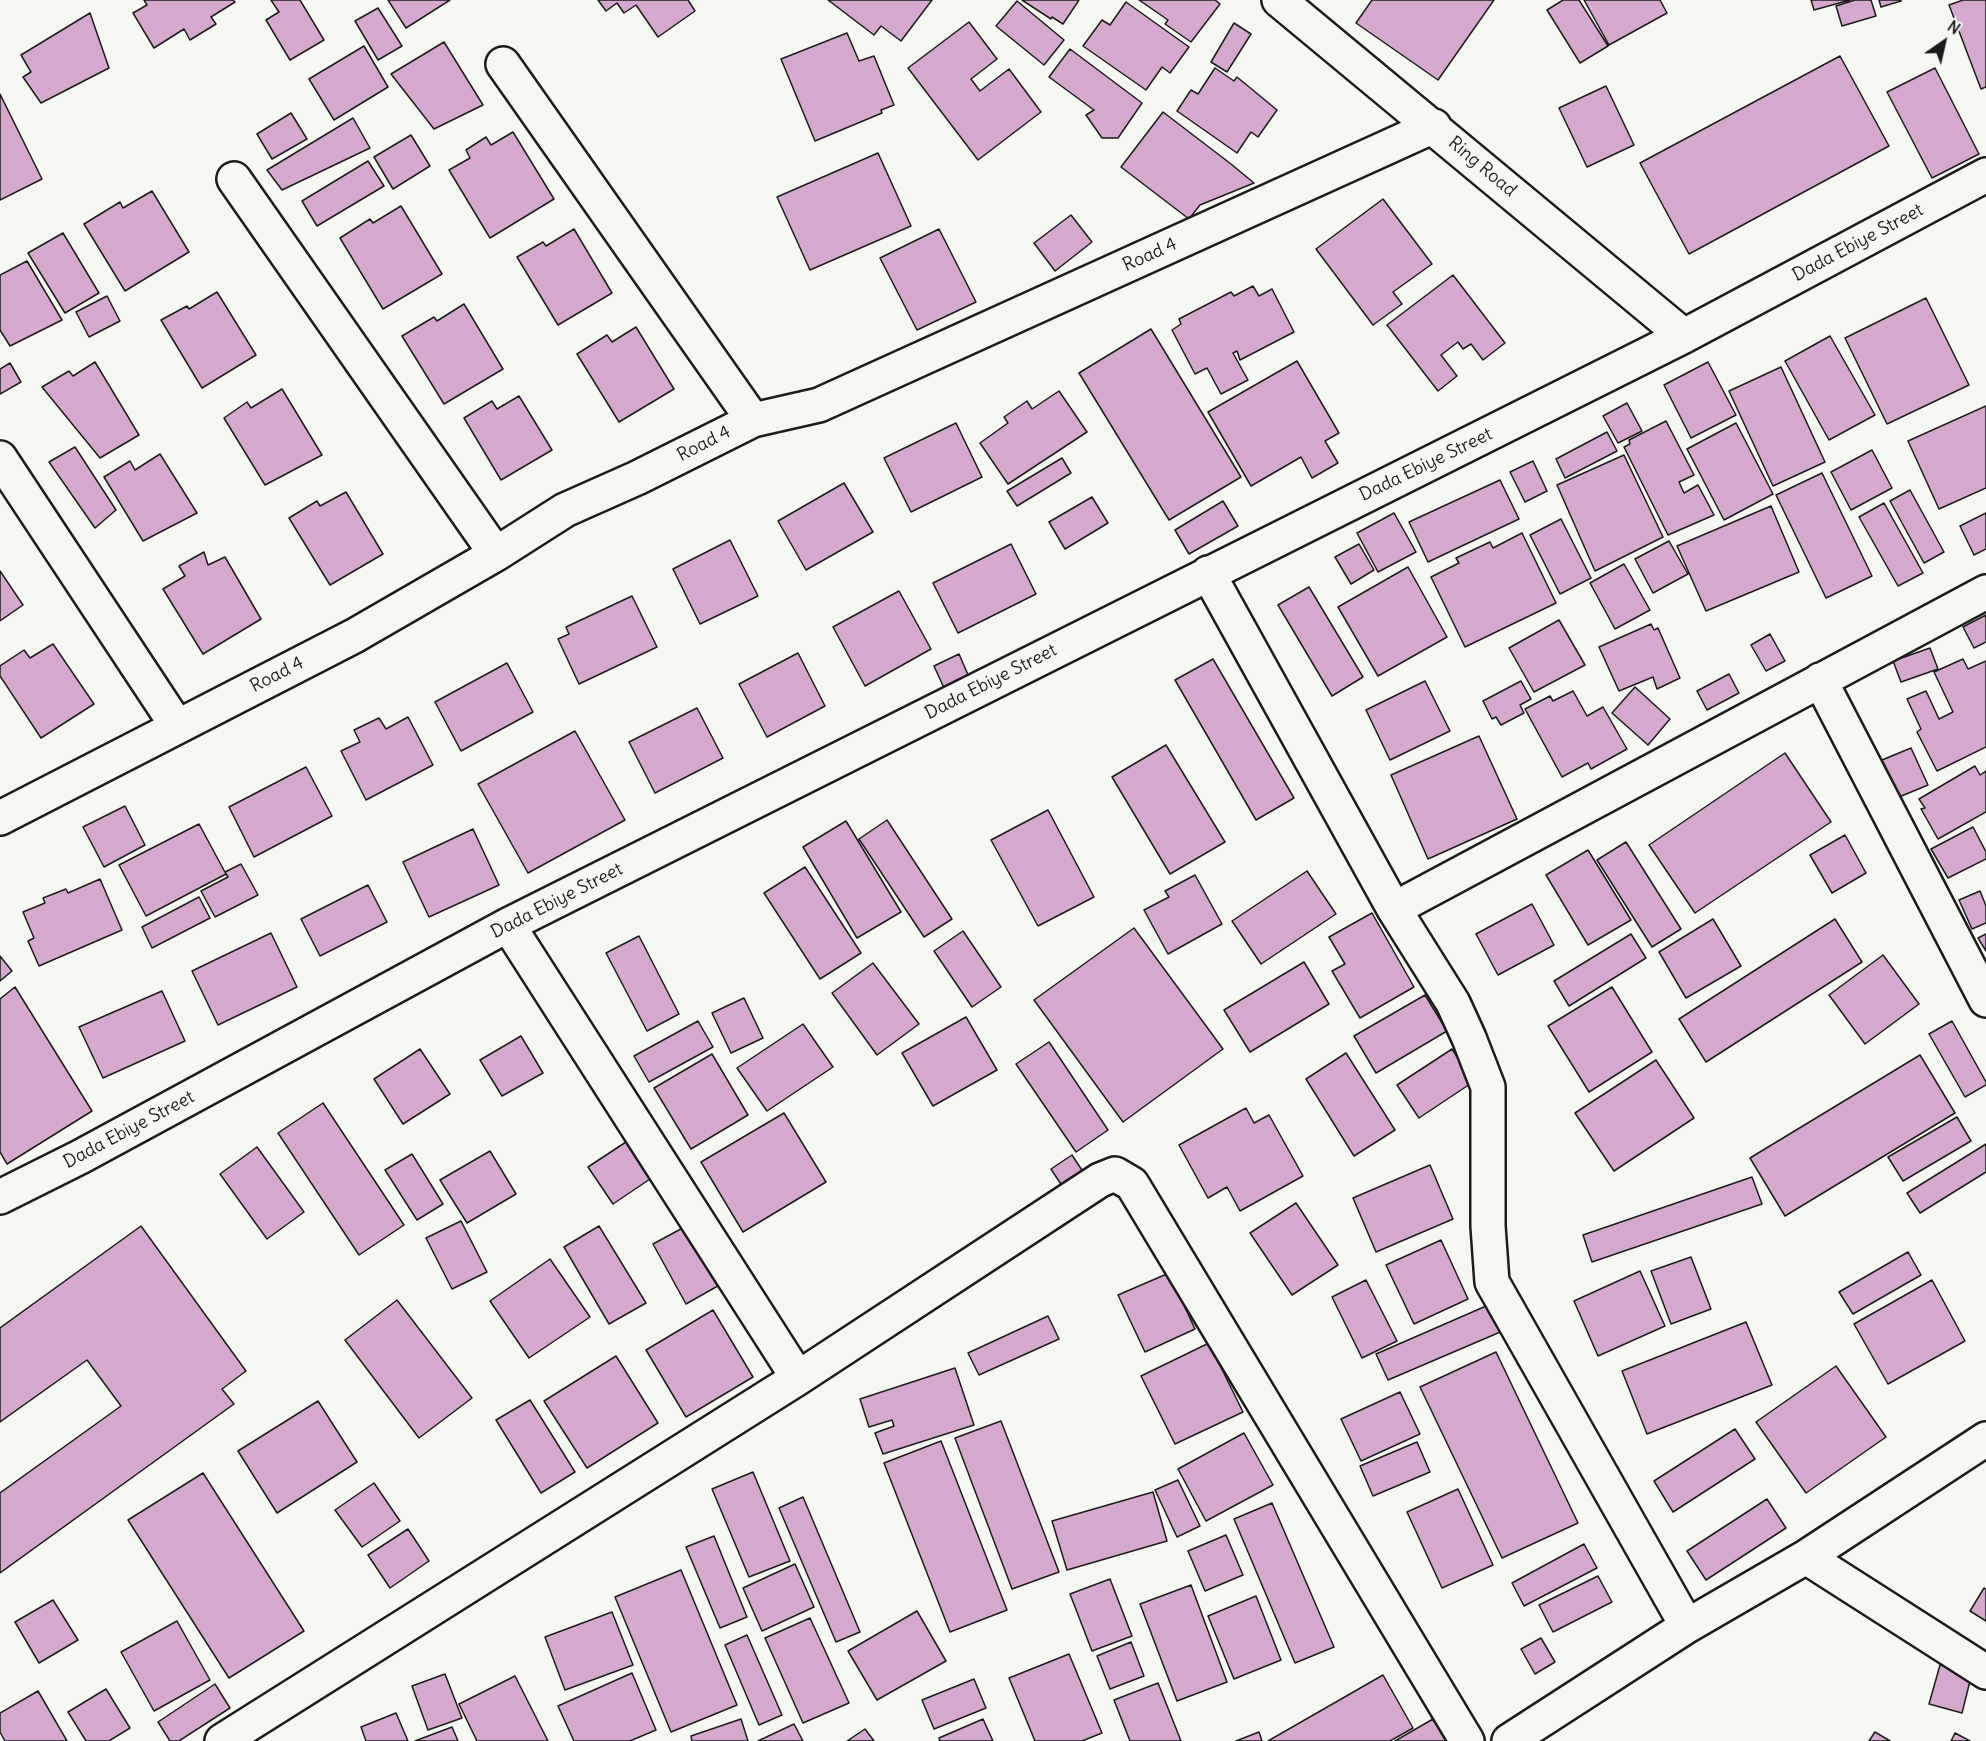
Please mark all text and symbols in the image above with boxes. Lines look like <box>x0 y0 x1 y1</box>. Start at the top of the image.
north arrow <box>1914 12 1974 72</box>
text: N <box>1944 16 1964 38</box>
street label: Ring Road <box>1443 132 1521 202</box>
street label: Dada Ebiye Street <box>1789 199 1927 287</box>
street label: Road 4 <box>1120 234 1180 276</box>
street label: Road 4 <box>674 421 734 467</box>
street label: Dada Ebiye Street <box>1356 424 1496 506</box>
street label: Dada Ebiye Street <box>922 639 1060 725</box>
street label: Road 4 <box>247 652 307 698</box>
street label: Dada Ebiye Street <box>488 858 626 944</box>
street label: Dada Ebiye Street <box>60 1086 198 1174</box>

